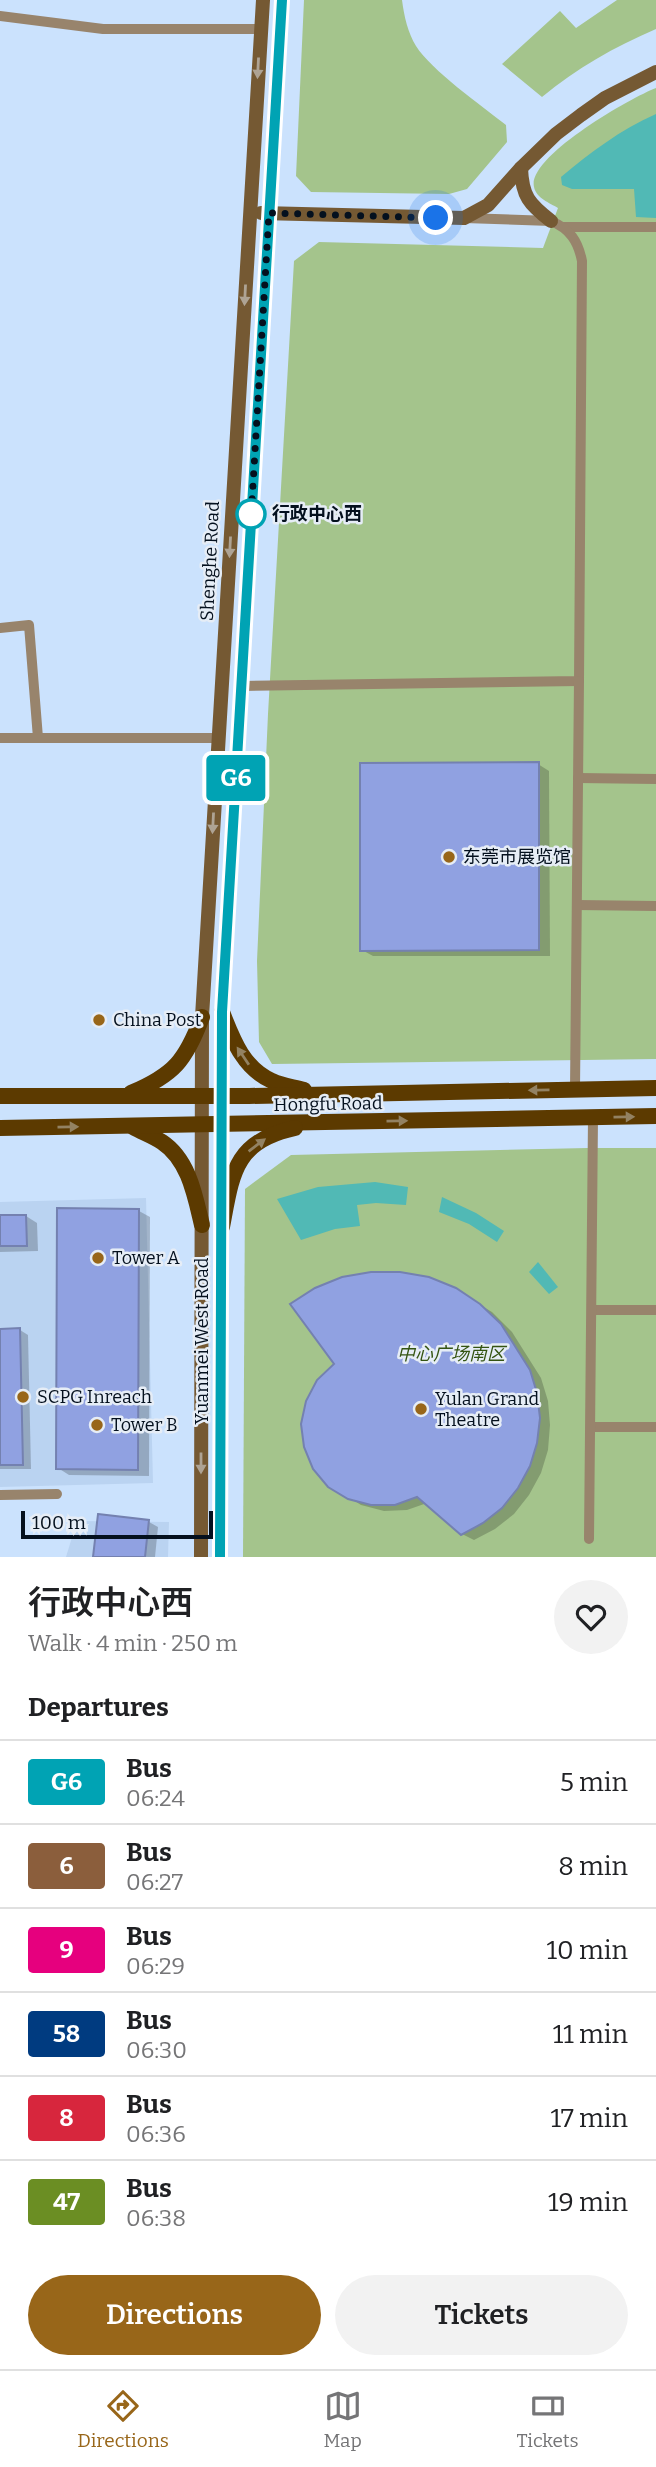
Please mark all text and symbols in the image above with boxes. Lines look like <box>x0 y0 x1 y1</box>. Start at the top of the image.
one-way arrow <box>253 57 264 79</box>
your location <box>418 200 453 235</box>
one-way arrow <box>239 284 250 306</box>
marker: 行政中心西 <box>236 499 266 529</box>
street label: Shenghe Road <box>196 500 224 622</box>
place label: 行政中心西 <box>272 503 362 525</box>
one-way arrow <box>224 536 235 558</box>
line badge: G6 <box>204 755 268 801</box>
text: G6 <box>220 764 252 792</box>
one-way arrow <box>208 812 219 834</box>
place label: 东莞市展览馆 <box>463 846 571 868</box>
marker: 东莞市展览馆 <box>441 849 457 865</box>
place label: China Post <box>113 1009 202 1031</box>
marker: China Post <box>91 1012 107 1028</box>
one-way arrow <box>236 1047 250 1065</box>
one-way arrow <box>528 1084 550 1096</box>
street label: Hongfu Road <box>273 1092 383 1116</box>
one-way arrow <box>613 1111 635 1122</box>
one-way arrow <box>386 1116 408 1127</box>
one-way arrow <box>57 1121 79 1133</box>
one-way arrow <box>247 1138 265 1153</box>
place label: Tower A <box>112 1247 180 1269</box>
marker: Tower A <box>90 1250 106 1266</box>
street label: Yuanmei West Road <box>191 1257 213 1425</box>
park label: 中心广场南区 <box>397 1343 508 1365</box>
place label: SCPG Inreach <box>37 1386 152 1408</box>
place label: Yulan Grand Theatre <box>435 1388 540 1431</box>
marker: SCPG Inreach <box>15 1389 31 1405</box>
marker: Yulan Grand Theatre <box>413 1401 429 1417</box>
place label: Tower B <box>111 1414 178 1436</box>
marker: Tower B <box>89 1417 105 1433</box>
one-way arrow <box>195 1452 207 1474</box>
scale bar <box>21 1508 214 1540</box>
text: 100 m <box>32 1511 86 1534</box>
button: heart <box>554 1580 628 1654</box>
text: 行政中心西 <box>28 1583 193 1623</box>
text: Walk · 4 min · 250 m <box>28 1629 237 1657</box>
text: Departures <box>28 1692 169 1723</box>
text: Bus <box>126 1753 172 1784</box>
text: 5 min <box>560 1767 628 1798</box>
text: G6 <box>51 1768 82 1796</box>
text: 06:24 <box>126 1784 185 1812</box>
text: Bus <box>126 1837 172 1868</box>
text: 8 min <box>558 1851 628 1882</box>
text: 6 <box>59 1852 74 1880</box>
text: 06:27 <box>126 1868 183 1896</box>
text: Bus <box>126 1921 172 1952</box>
text: 10 min <box>547 1935 628 1966</box>
text: 9 <box>59 1936 74 1964</box>
text: 06:29 <box>126 1952 185 1980</box>
text: Bus <box>126 2005 172 2036</box>
text: 11 min <box>553 2019 628 2050</box>
text: 58 <box>53 2020 80 2048</box>
text: 06:30 <box>126 2036 187 2064</box>
text: Bus <box>126 2089 172 2120</box>
text: 17 min <box>550 2103 628 2134</box>
text: 8 <box>59 2104 74 2132</box>
text: 06:36 <box>126 2120 186 2148</box>
text: Bus <box>126 2173 172 2204</box>
text: 19 min <box>548 2187 628 2218</box>
text: 47 <box>53 2188 80 2216</box>
text: 06:38 <box>126 2204 186 2232</box>
button: Directions <box>28 2275 321 2355</box>
button: Tickets <box>335 2275 628 2355</box>
tab: Directions <box>77 2387 169 2452</box>
tab: Map <box>324 2387 362 2452</box>
tab: Tickets <box>517 2387 579 2452</box>

